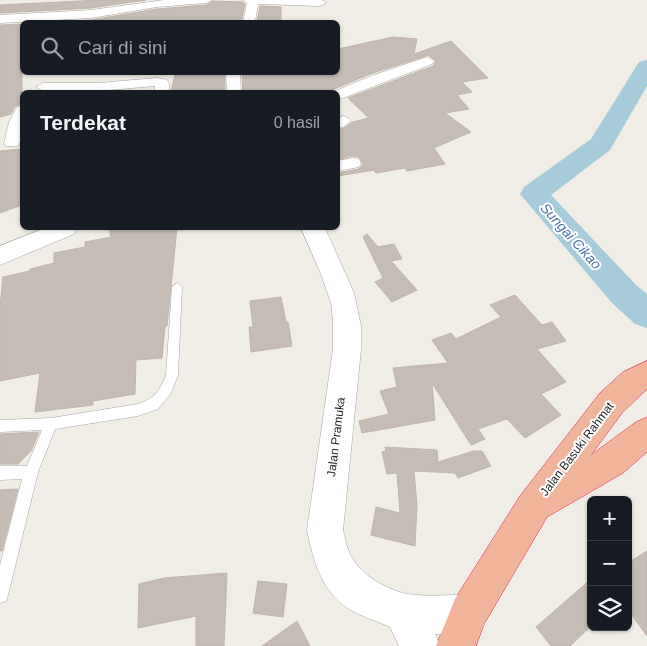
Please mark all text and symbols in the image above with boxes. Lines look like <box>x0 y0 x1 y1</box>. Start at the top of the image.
search box <box>20 20 340 75</box>
icon: search <box>38 34 66 62</box>
text: Cari di sini <box>78 37 167 58</box>
text: Terdekat <box>40 111 126 134</box>
text: 0 hasil <box>274 114 320 131</box>
water label: Sungai Cikao <box>537 200 605 272</box>
street label: Jalan Pramuka <box>324 396 348 478</box>
street label: Jalan Basuki Rahmat <box>537 399 617 498</box>
map controls <box>587 496 632 631</box>
button: + <box>587 496 632 541</box>
button: − <box>587 541 632 586</box>
button: layers <box>587 586 632 631</box>

